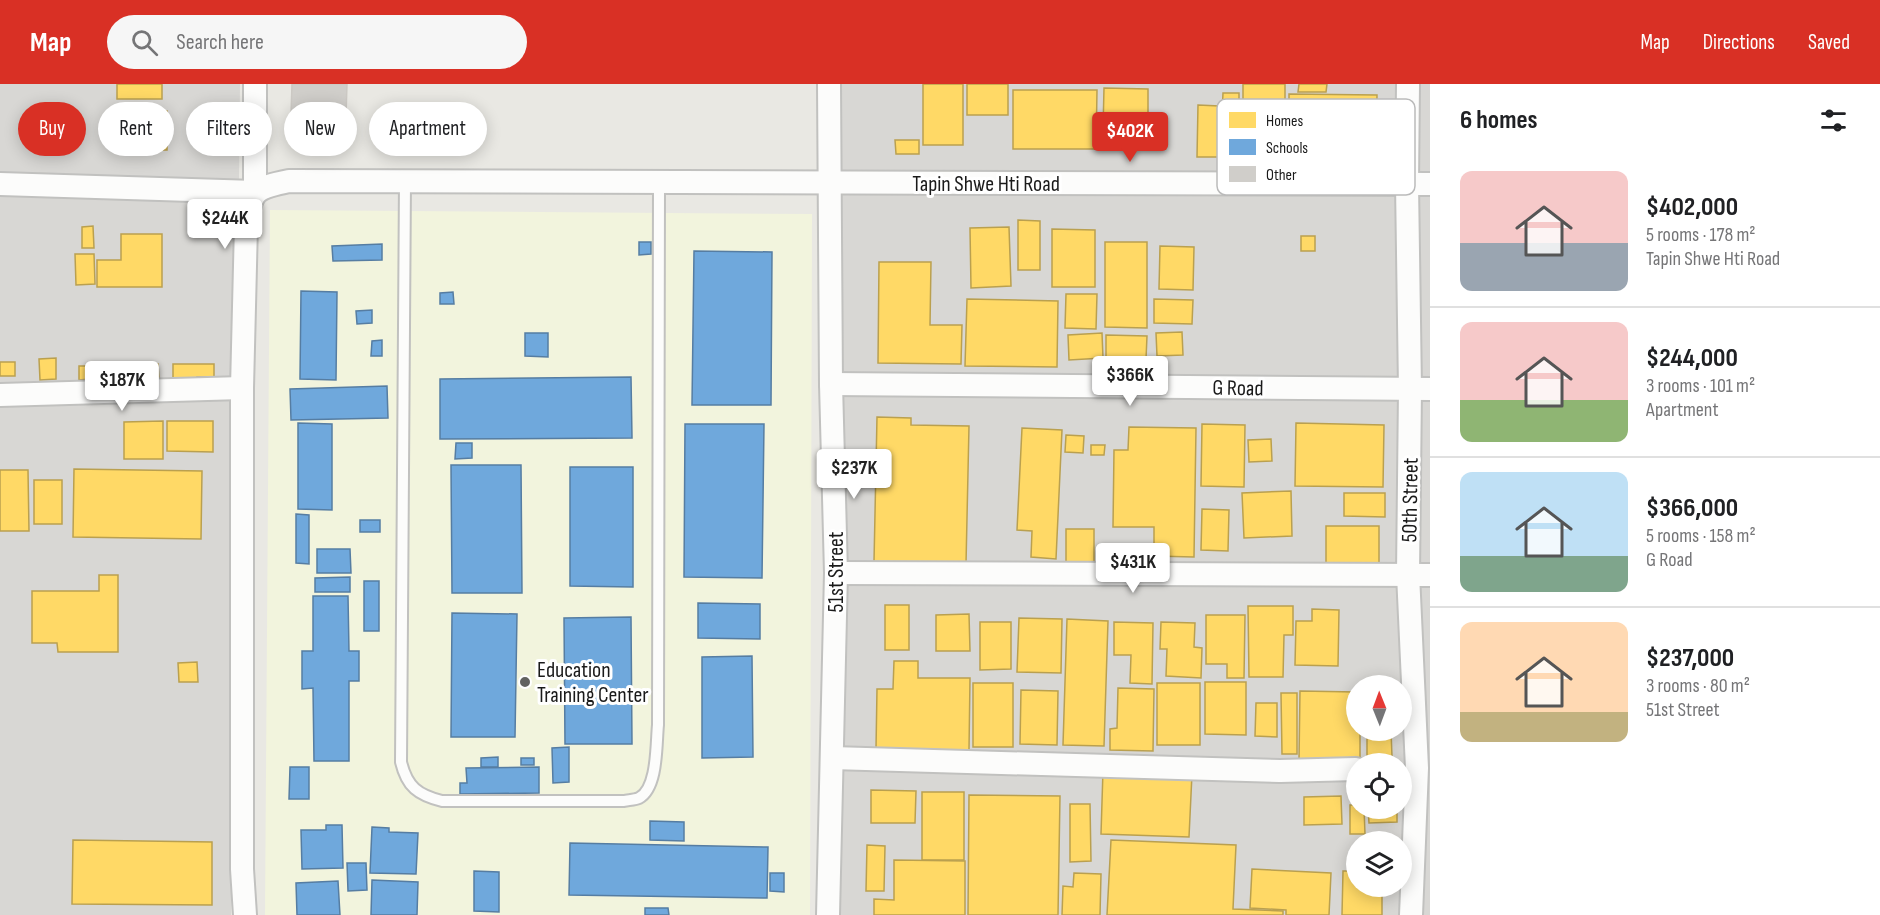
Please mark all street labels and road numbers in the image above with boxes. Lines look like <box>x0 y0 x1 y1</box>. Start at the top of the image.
street label: Tapin Shwe Hti Road <box>912 171 1060 198</box>
street label: G Road <box>1212 375 1264 402</box>
street label: 50th Street <box>1396 457 1425 543</box>
street label: 51st Street <box>823 531 850 613</box>

